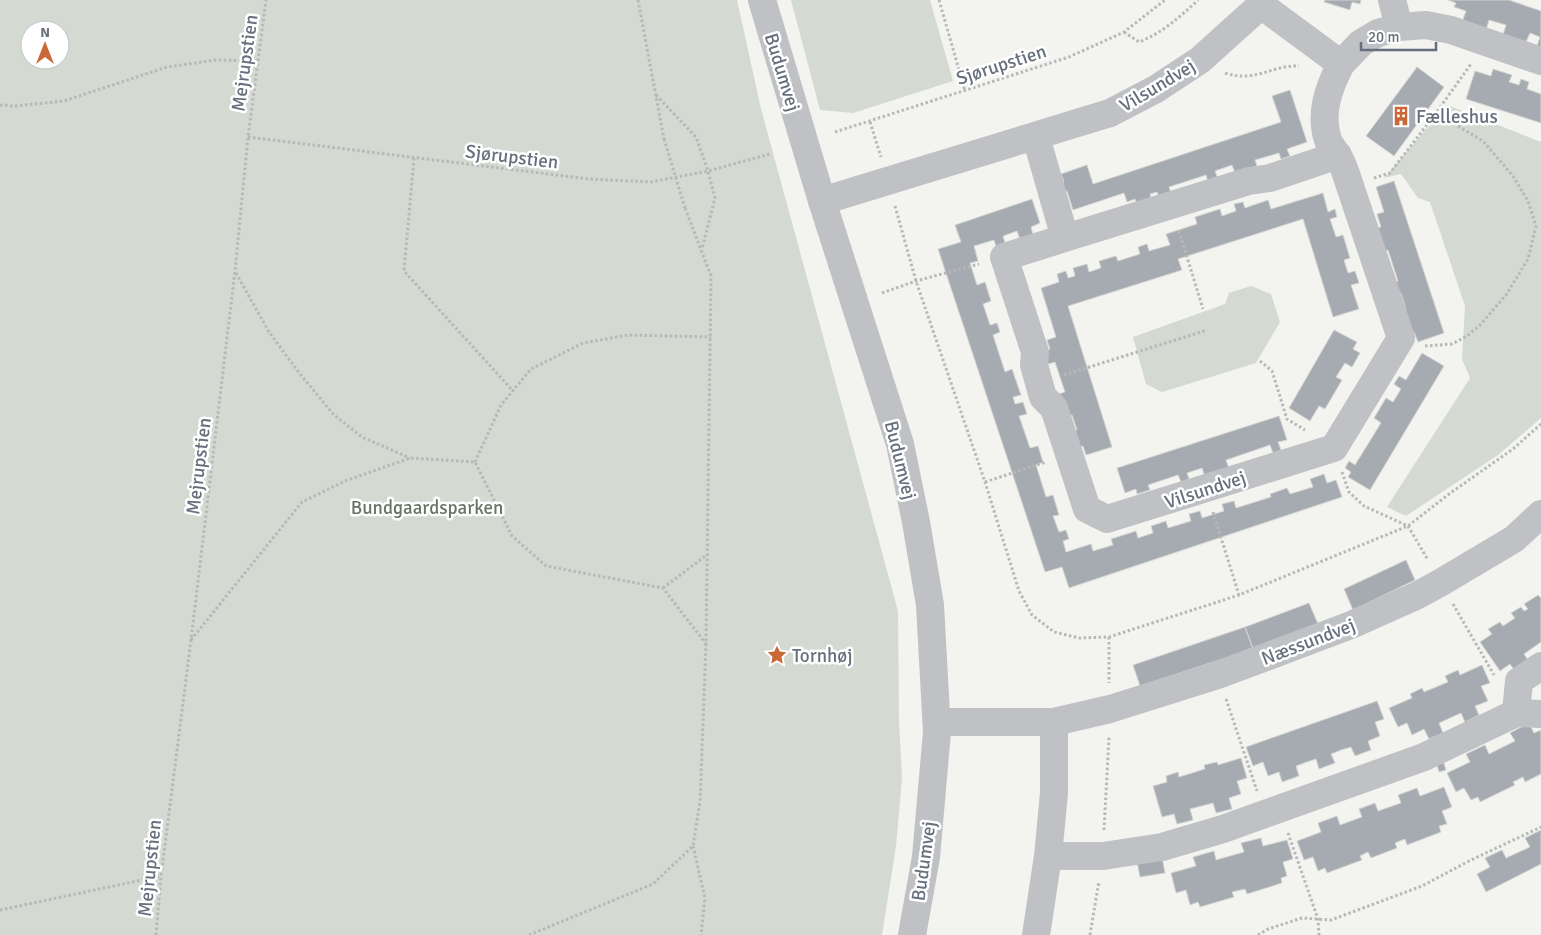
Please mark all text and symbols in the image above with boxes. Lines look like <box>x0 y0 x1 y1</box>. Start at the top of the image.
street label: Mejrupstien <box>226 13 264 113</box>
north arrow <box>20 20 70 70</box>
scale bar <box>1361 20 1436 52</box>
text: N <box>40 24 50 41</box>
text: 20 m <box>1368 28 1399 46</box>
street label: Budumvej <box>759 30 805 114</box>
street label: Sjørupstien <box>953 39 1049 91</box>
street label: Vilsundvej <box>1115 54 1200 118</box>
building icon: Fælleshus <box>1390 105 1412 127</box>
place label: Fælleshus <box>1416 105 1498 129</box>
street label: Sjørupstien <box>464 139 560 175</box>
street label: Mejrupstien <box>181 416 217 516</box>
street label: Budumvej <box>879 418 921 502</box>
street label: Vilsundvej <box>1162 466 1249 514</box>
park label: Bundgaardsparken <box>351 496 503 520</box>
street label: Næssundvej <box>1258 613 1359 671</box>
place icon: Tornhøj <box>766 644 788 666</box>
place label: Tornhøj <box>792 644 853 668</box>
street label: Mejrupstien <box>133 818 167 918</box>
street label: Budumvej <box>907 820 941 903</box>

